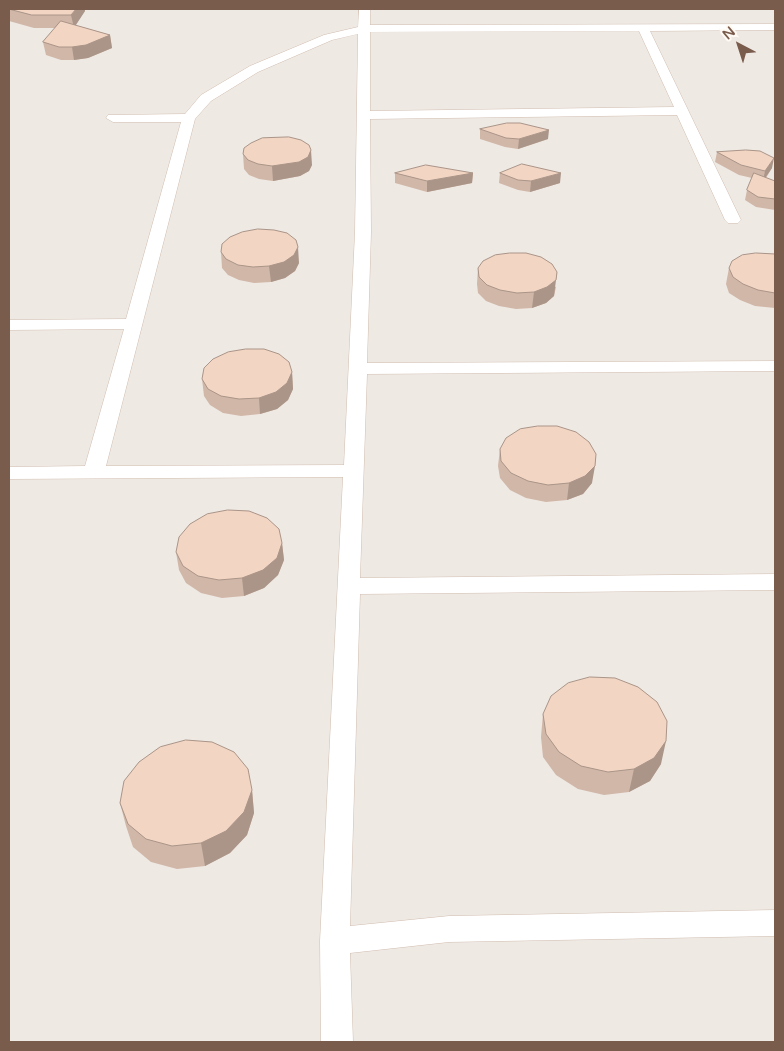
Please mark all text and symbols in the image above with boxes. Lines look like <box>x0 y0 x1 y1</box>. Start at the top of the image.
north arrow <box>714 20 764 70</box>
text: N <box>719 23 739 43</box>

